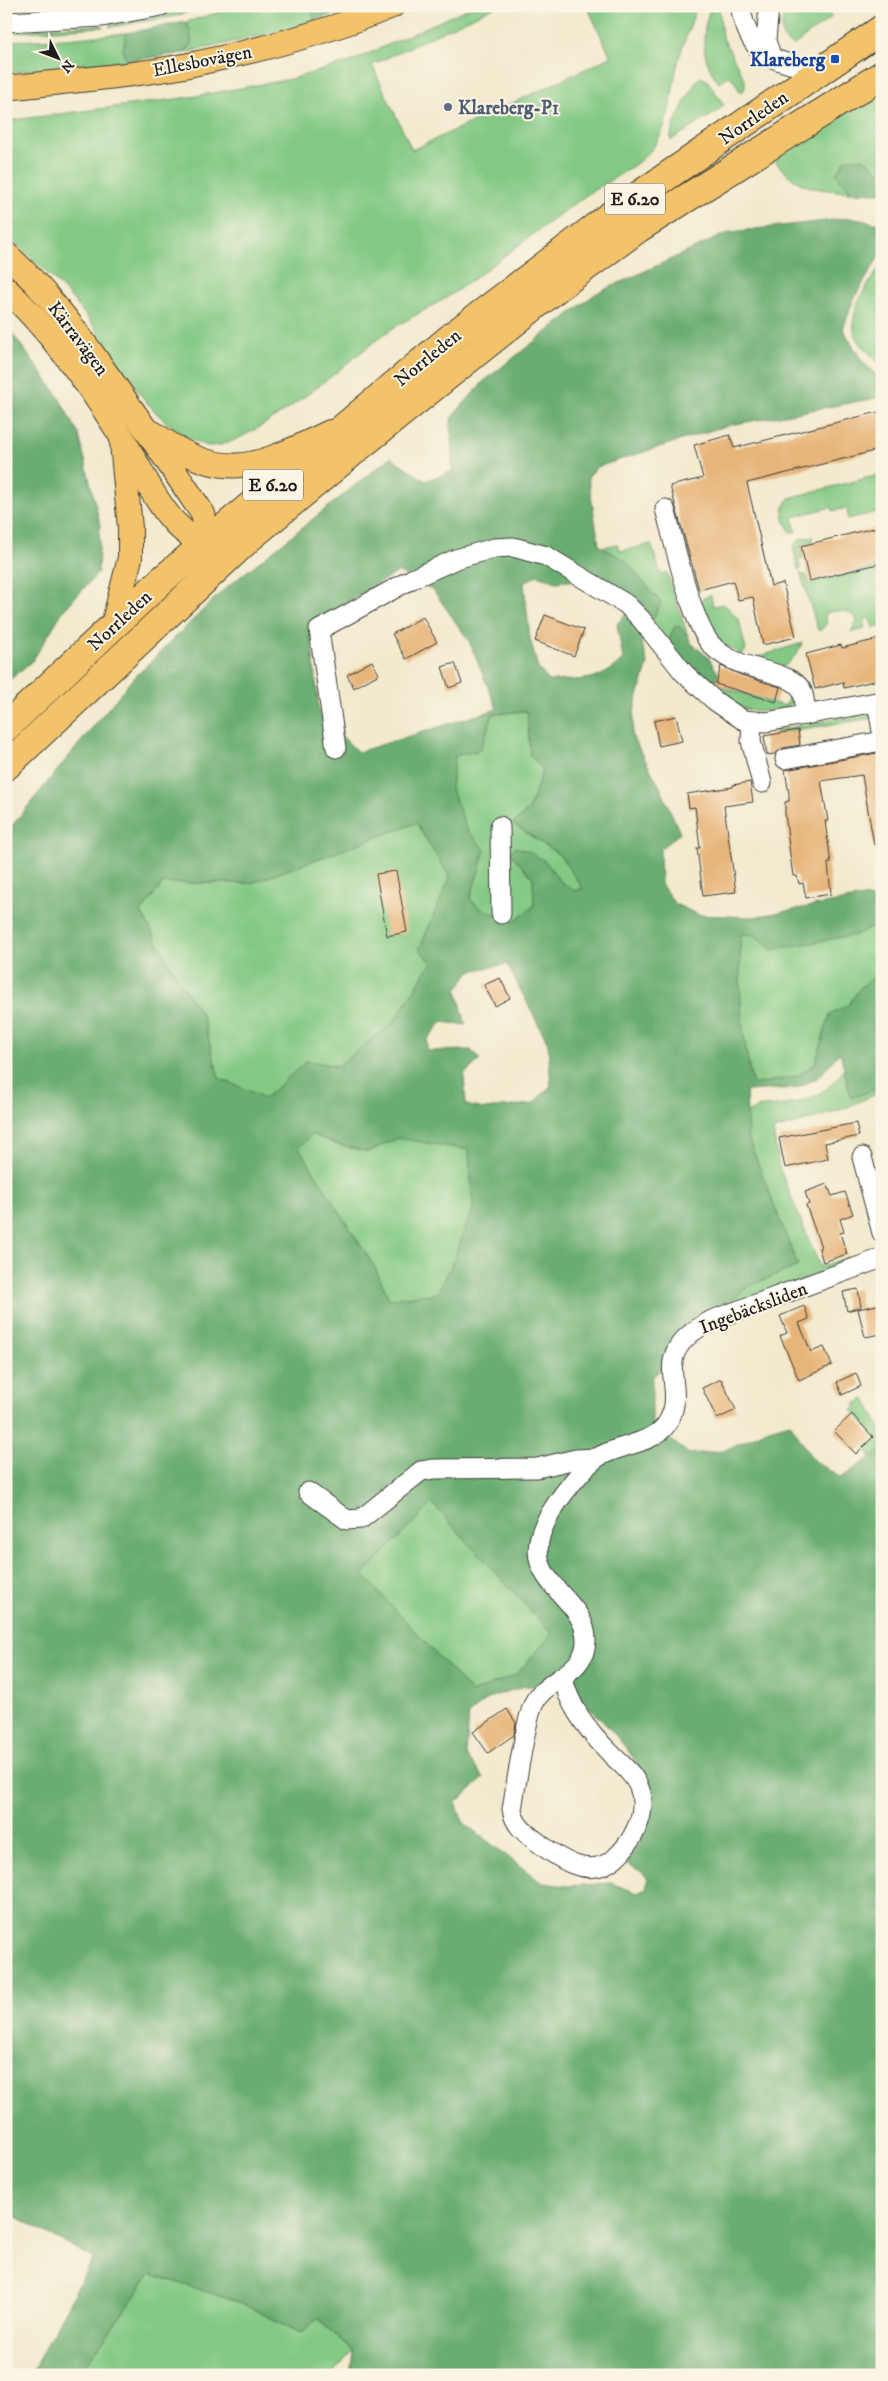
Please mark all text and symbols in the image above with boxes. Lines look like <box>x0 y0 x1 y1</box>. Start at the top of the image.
north arrow <box>32 32 82 82</box>
street label: Ellesbovägen <box>151 41 254 82</box>
place label: Klareberg <box>750 49 826 72</box>
marker: Klareberg <box>829 53 841 65</box>
text: N <box>56 56 77 77</box>
street label: Norrleden <box>715 86 793 150</box>
place label: Klareberg-P1 <box>458 97 559 120</box>
marker: Klareberg-P1 <box>442 101 454 113</box>
road number: E 6.20 <box>605 183 665 214</box>
street label: Kärravägen <box>42 297 113 381</box>
street label: Norrleden <box>390 324 466 392</box>
road number: E 6.20 <box>243 470 303 500</box>
street label: Norrleden <box>83 586 157 657</box>
street label: Ingebäcksliden <box>696 1277 811 1340</box>

